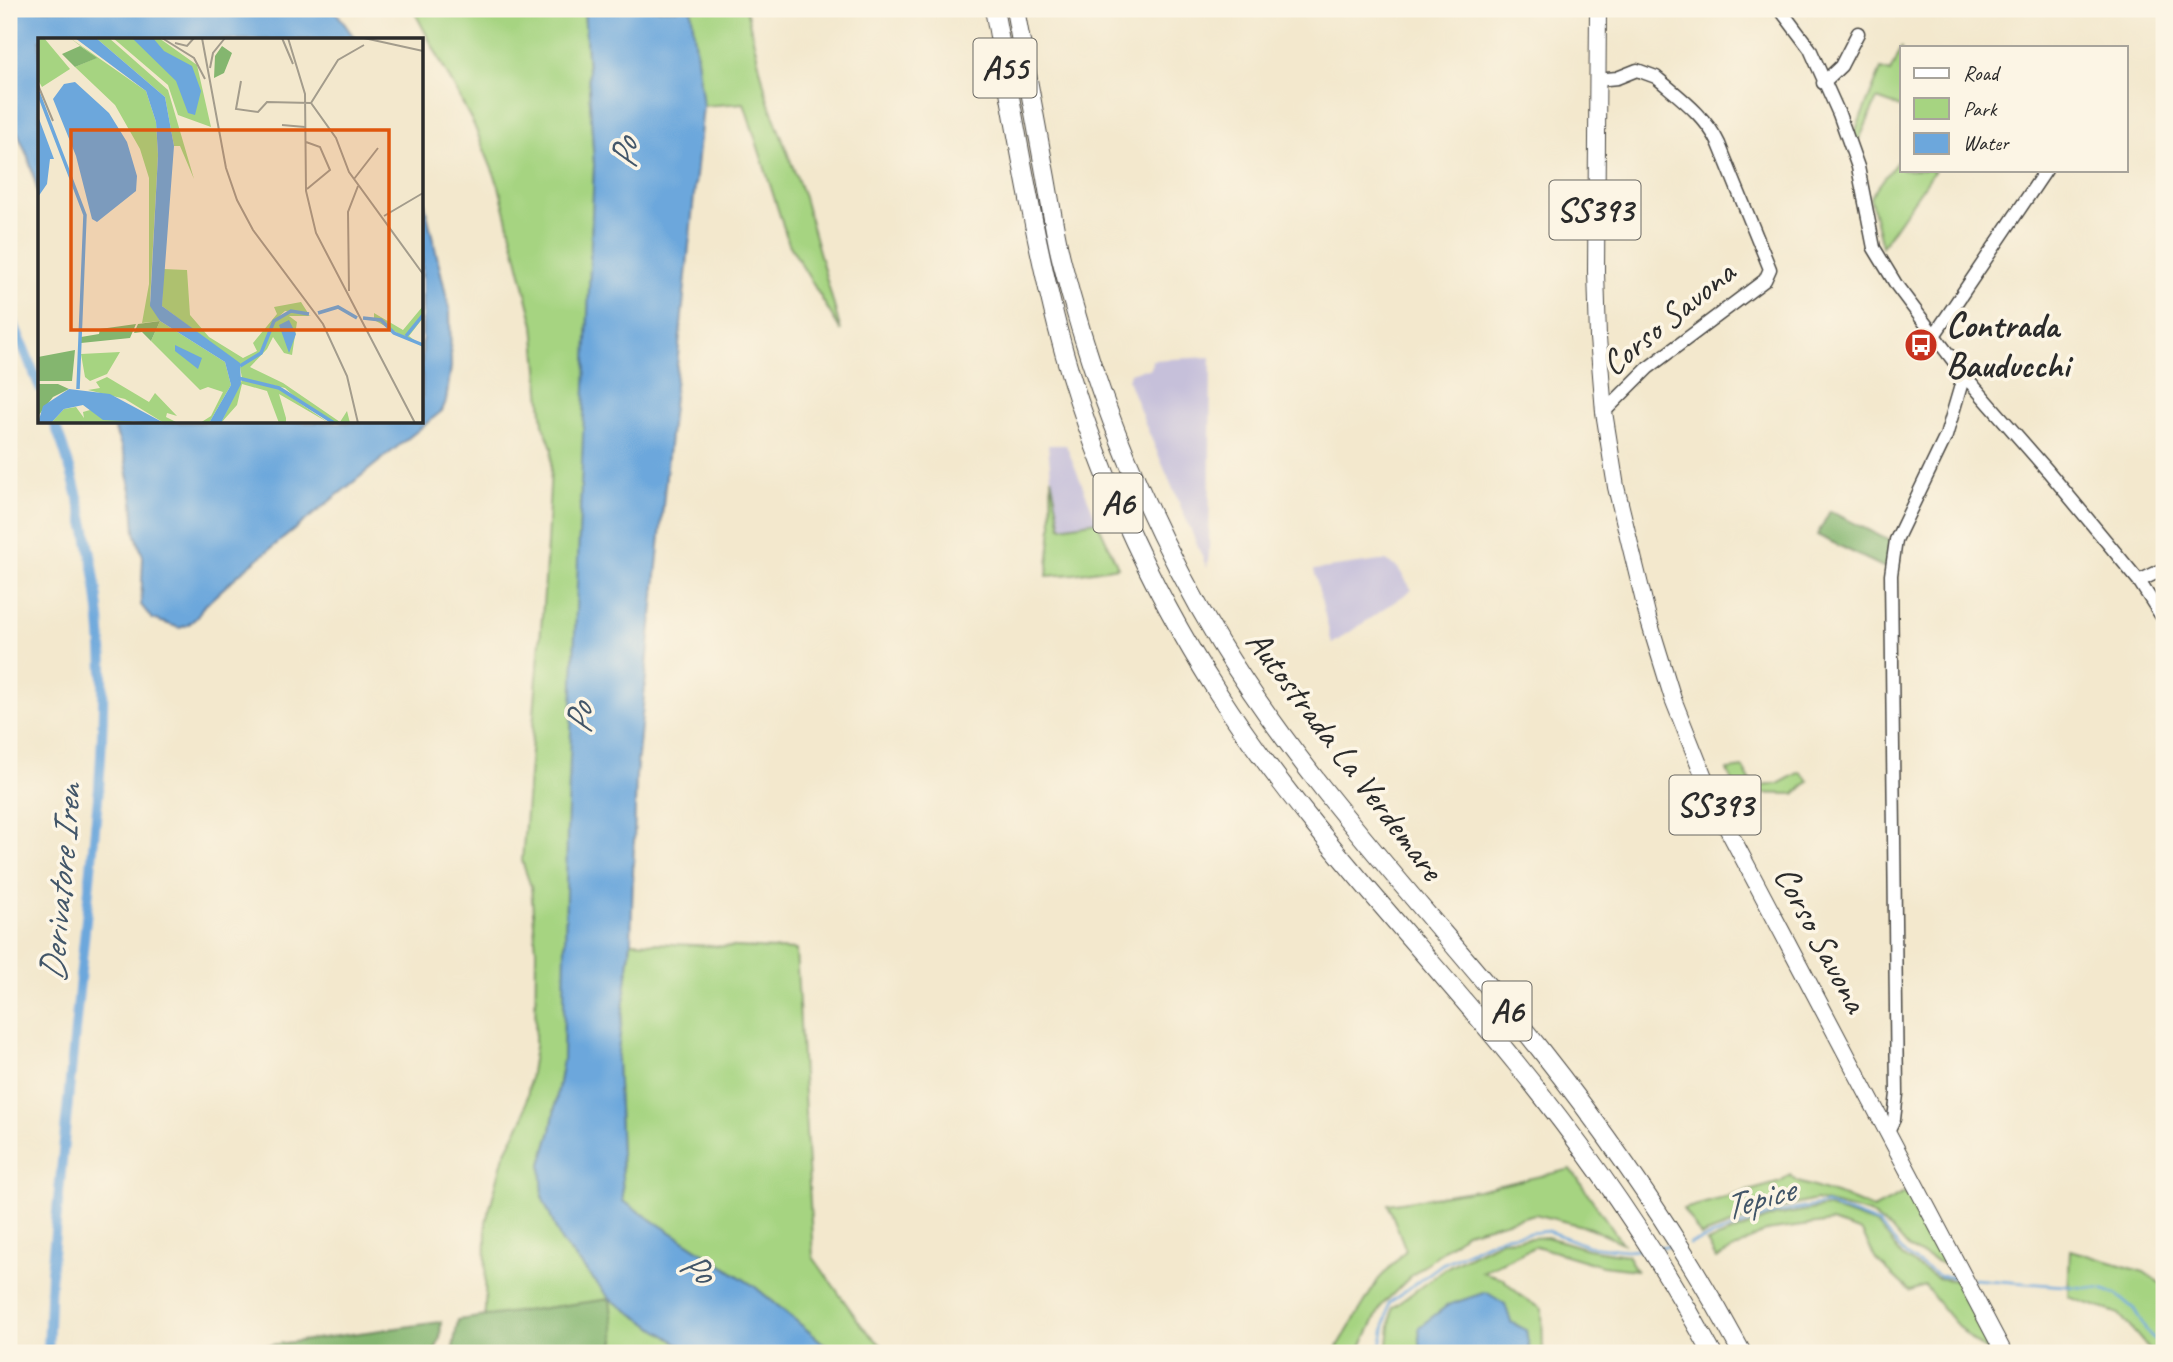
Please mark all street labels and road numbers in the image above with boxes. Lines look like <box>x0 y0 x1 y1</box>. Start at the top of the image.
road number: A55 <box>974 38 1036 97</box>
road number: SS393 <box>1550 180 1640 240</box>
street label: Corso Savona <box>1592 249 1746 386</box>
road number: A6 <box>1094 474 1142 532</box>
street label: Autostrada La Verdemare <box>1236 621 1456 891</box>
road number: SS393 <box>1670 776 1760 834</box>
street label: Corso Savona <box>1764 858 1879 1022</box>
road number: A6 <box>1482 981 1532 1040</box>

